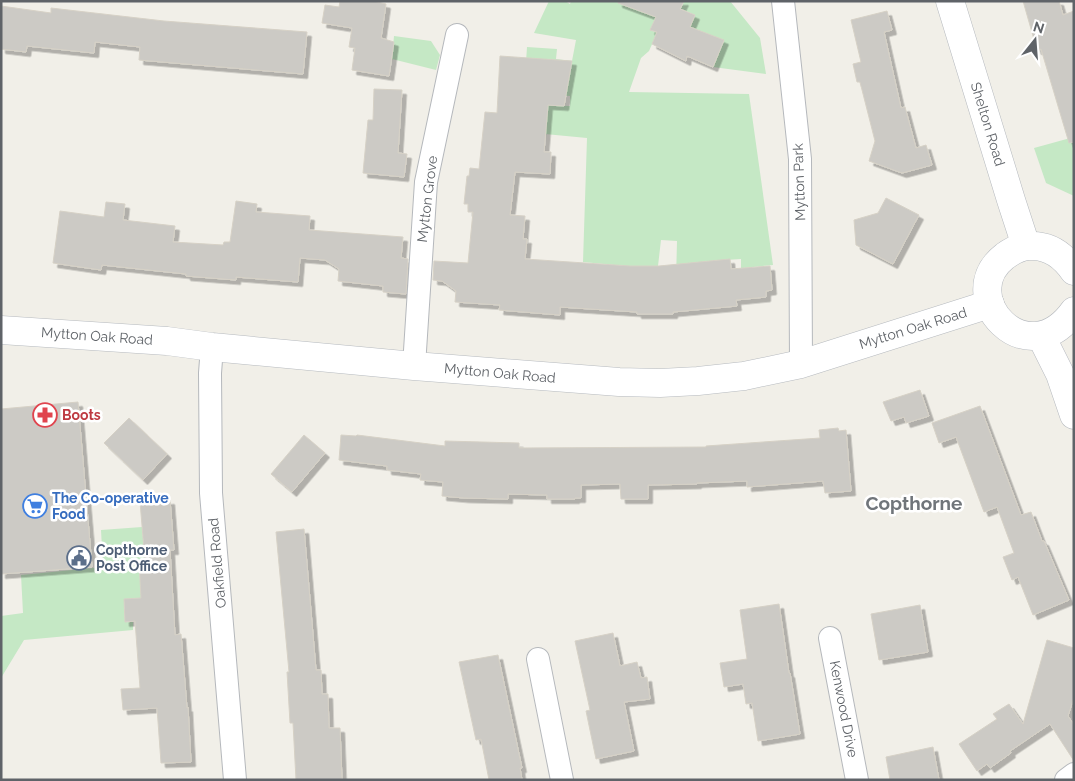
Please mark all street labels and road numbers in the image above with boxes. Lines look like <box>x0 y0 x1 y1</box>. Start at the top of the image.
street label: Shelton Road <box>968 80 1008 168</box>
street label: Mytton Park <box>790 142 808 221</box>
street label: Mytton Grove <box>414 155 440 243</box>
street label: Mytton Oak Road <box>857 304 969 352</box>
street label: Mytton Oak Road <box>41 324 153 348</box>
street label: Mytton Oak Road <box>444 360 556 386</box>
street label: Oakfield Road <box>205 517 229 609</box>
street label: Kenwood Drive <box>827 659 861 759</box>

